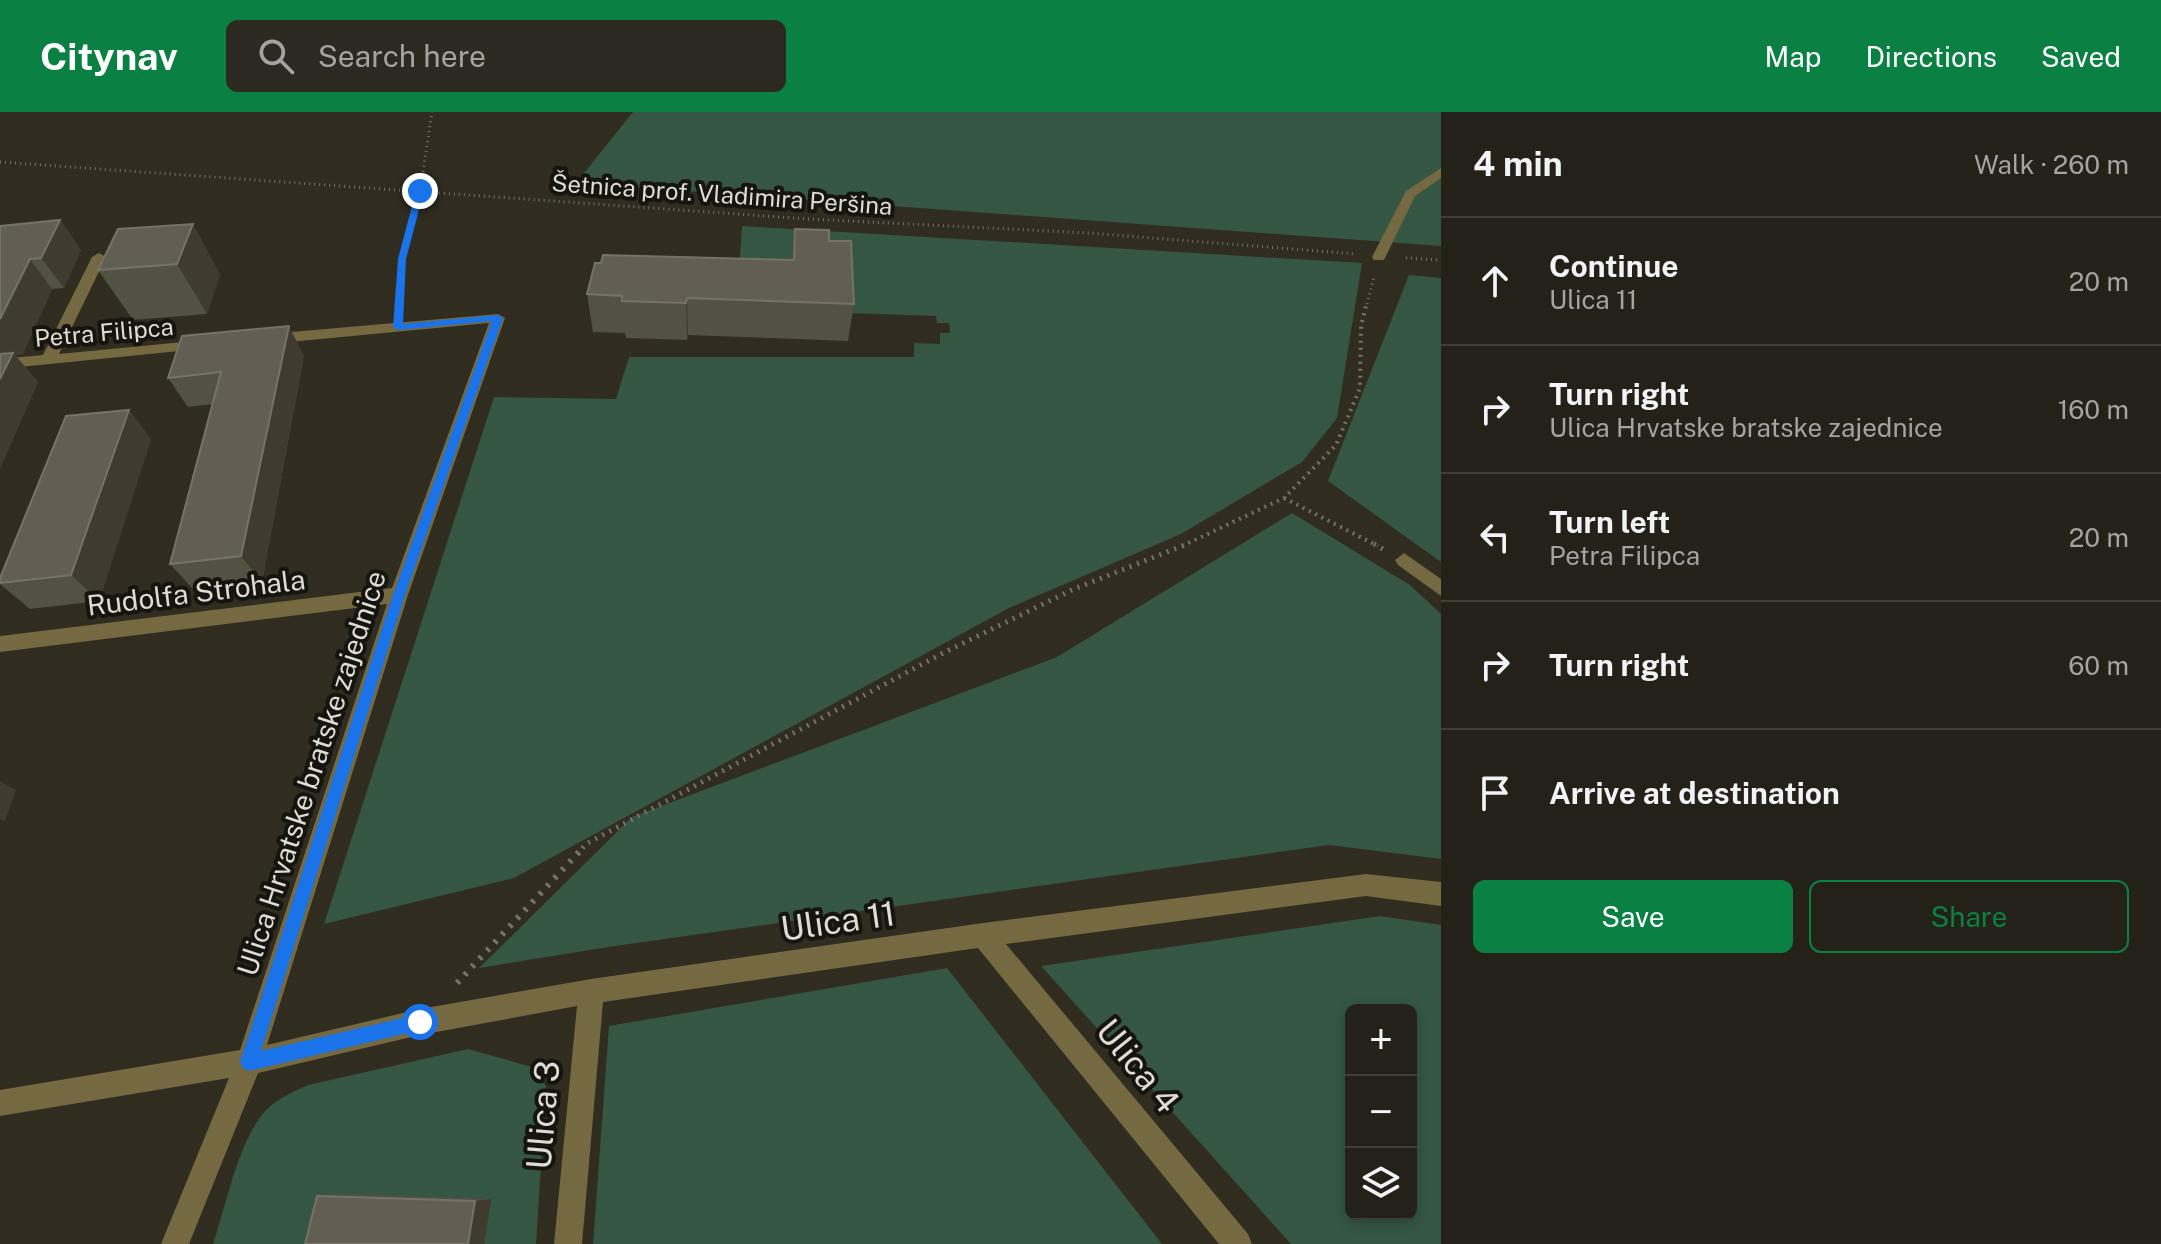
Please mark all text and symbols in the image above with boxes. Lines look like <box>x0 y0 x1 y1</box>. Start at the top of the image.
search box <box>226 20 786 92</box>
text: Citynav <box>40 34 178 79</box>
icon: search <box>254 34 298 78</box>
text: Search here <box>318 38 486 74</box>
text: Map <box>1765 40 1821 73</box>
text: Directions <box>1865 40 1997 73</box>
text: Saved <box>2041 40 2121 73</box>
text: 4 min <box>1473 144 1563 184</box>
text: Walk · 260 m <box>1974 149 2129 180</box>
street label: Šetnica prof. Vladimira Peršina <box>551 168 893 220</box>
route end <box>402 173 438 209</box>
text: Continue <box>1549 248 1679 284</box>
icon: ahead <box>1473 259 1517 303</box>
text: 20 m <box>2069 266 2129 297</box>
text: Ulica 11 <box>1549 284 1637 315</box>
street label: Petra Filipca <box>33 312 175 352</box>
text: Turn right <box>1549 376 1689 412</box>
icon: right <box>1473 387 1517 431</box>
text: 160 m <box>2058 394 2129 425</box>
text: Ulica Hrvatske bratske zajednice <box>1549 412 1943 443</box>
text: Turn left <box>1549 504 1670 540</box>
icon: left <box>1473 515 1517 559</box>
text: 20 m <box>2069 522 2129 553</box>
text: Petra Filipca <box>1549 540 1700 571</box>
street label: Rudolfa Strohala <box>85 562 307 622</box>
street label: Ulica Hrvatske bratske zajednice <box>230 566 392 980</box>
icon: right <box>1473 643 1517 687</box>
text: Turn right <box>1549 647 1689 683</box>
text: 60 m <box>2068 650 2129 681</box>
icon: arrive <box>1473 771 1517 815</box>
text: Arrive at destination <box>1549 775 1840 811</box>
button: Save <box>1473 880 1793 953</box>
button: Share <box>1809 880 2129 953</box>
street label: Ulica 11 <box>778 893 898 949</box>
route start <box>402 1004 438 1040</box>
map controls <box>1345 1004 1417 1220</box>
button: + <box>1345 1004 1417 1076</box>
street label: Ulica 4 <box>1088 1011 1188 1121</box>
street label: Ulica 3 <box>518 1059 568 1171</box>
button: − <box>1345 1076 1417 1148</box>
button: layers <box>1345 1148 1417 1220</box>

